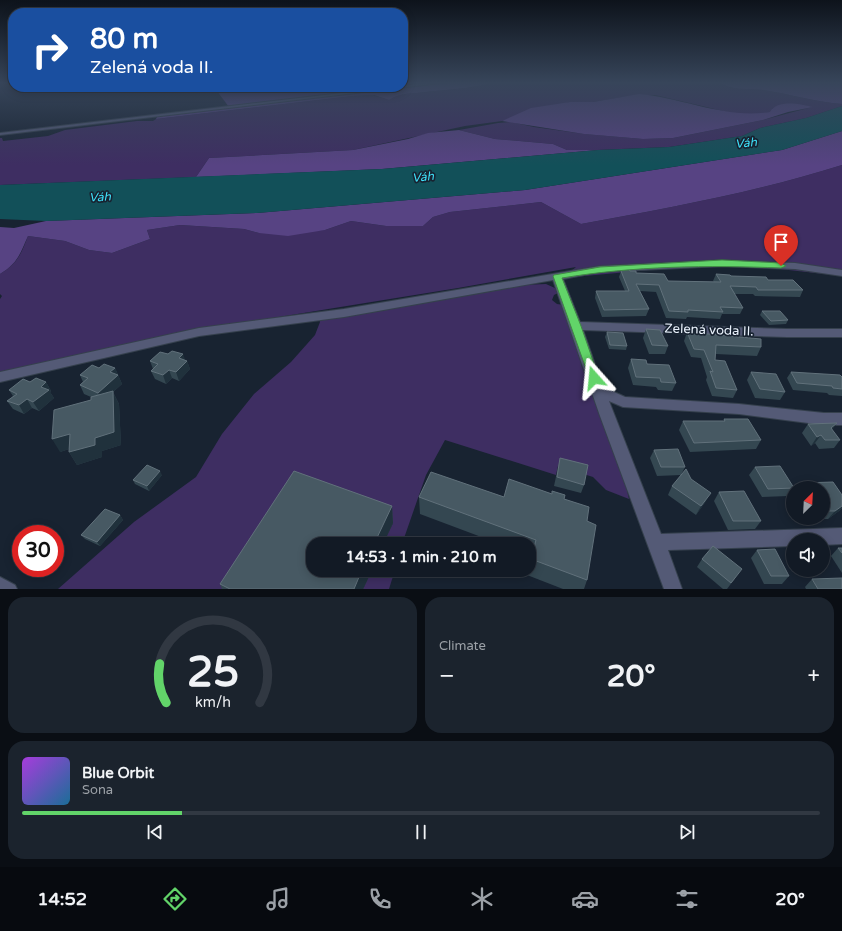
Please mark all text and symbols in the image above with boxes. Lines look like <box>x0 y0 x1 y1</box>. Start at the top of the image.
text: 80 m <box>90 22 158 56</box>
icon: right <box>24 24 76 76</box>
text: Zelená voda II. <box>90 56 214 78</box>
water label: Váh <box>734 135 758 151</box>
water label: Váh <box>411 169 435 185</box>
water label: Váh <box>89 189 112 205</box>
pin <box>764 225 798 266</box>
icon: arrive <box>770 231 792 253</box>
street label: Zelená voda II. <box>664 320 754 340</box>
position arrow <box>573 357 615 399</box>
north arrow <box>786 481 830 525</box>
map controls <box>786 481 830 577</box>
speed limit sign: 30 <box>12 525 64 577</box>
button: sound <box>786 533 830 577</box>
text: 14:53 · 1 min · 210 m <box>346 548 496 566</box>
text: Climate <box>439 638 486 654</box>
text: 25 <box>186 648 239 698</box>
text: 20° <box>607 658 656 695</box>
text: − <box>439 663 455 689</box>
text: + <box>808 663 820 689</box>
text: km/h <box>195 694 230 711</box>
text: Blue Orbit <box>82 764 154 782</box>
text: Sona <box>82 782 113 798</box>
icon: previous <box>144 821 166 843</box>
icon: pause <box>410 821 432 843</box>
icon: next <box>676 821 698 843</box>
icon: directions <box>161 885 189 913</box>
icon: music <box>264 885 292 913</box>
icon: phone <box>366 885 394 913</box>
icon: climate <box>468 885 496 913</box>
icon: car <box>571 885 599 913</box>
icon: filters <box>673 885 701 913</box>
text: 14:52 <box>37 888 87 910</box>
text: 20° <box>775 888 805 910</box>

